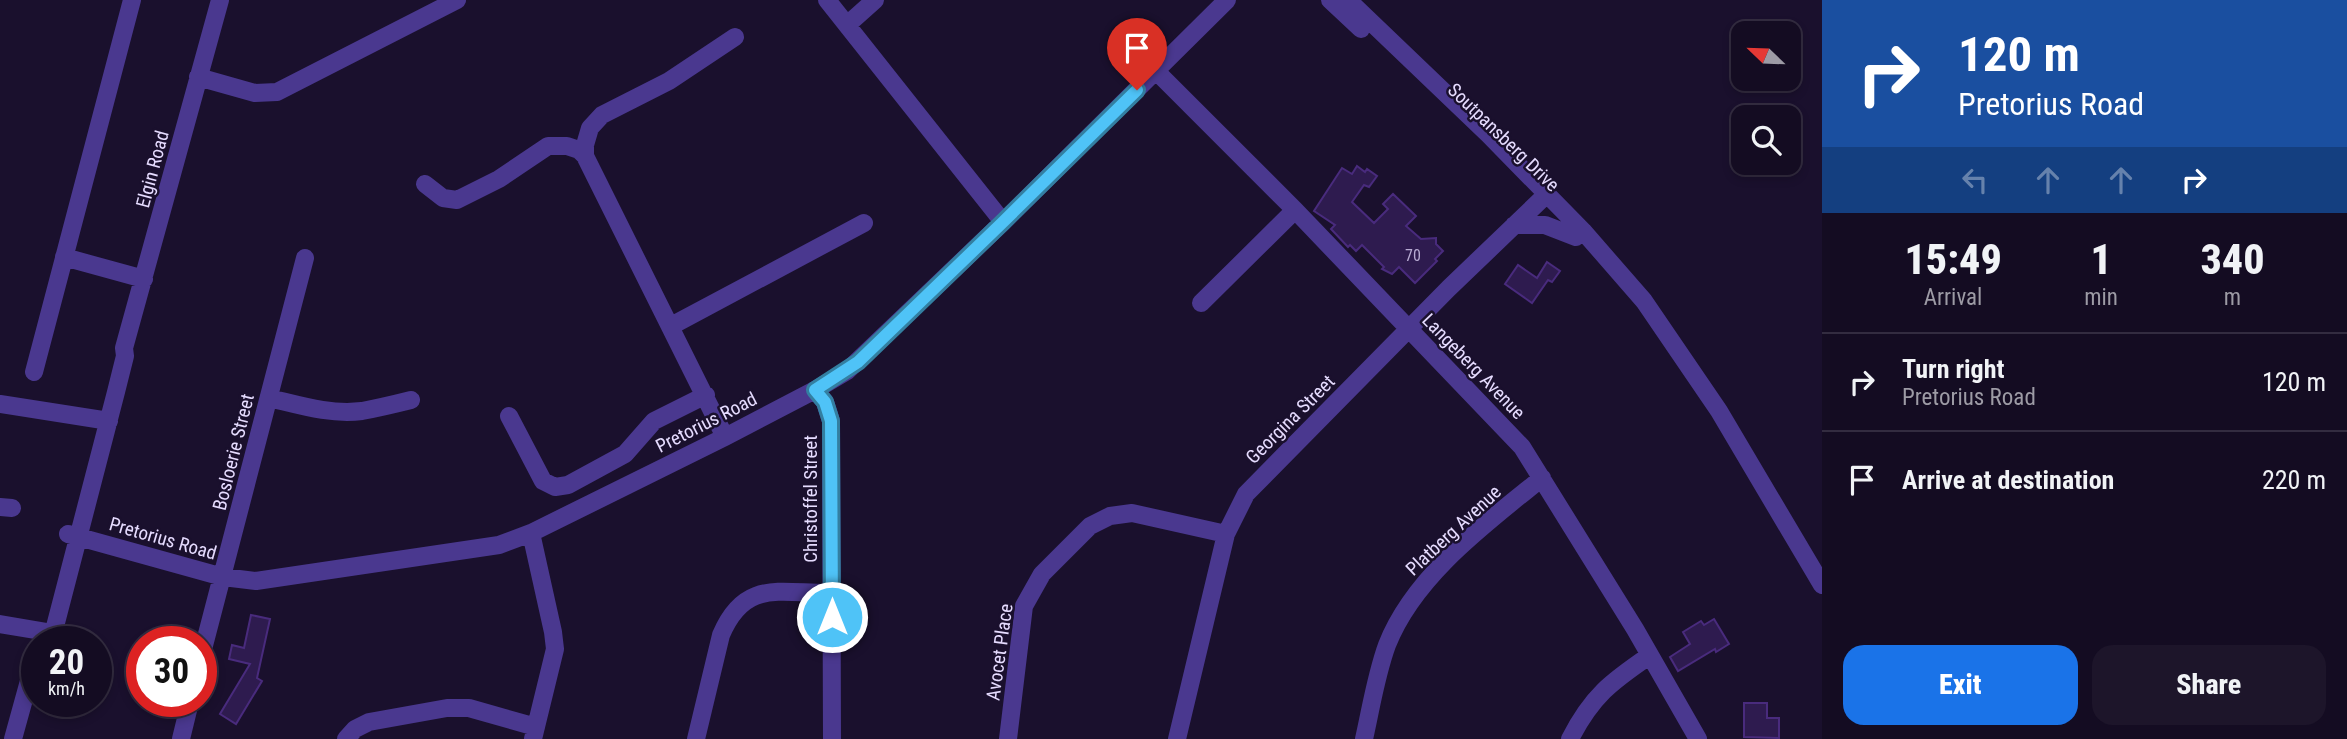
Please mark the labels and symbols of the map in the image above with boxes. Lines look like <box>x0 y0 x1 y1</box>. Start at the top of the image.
pin <box>1107 18 1167 90</box>
north arrow <box>1731 21 1801 91</box>
street label: Soutpansberg Drive <box>1443 78 1564 196</box>
street label: Elgin Road <box>131 128 174 210</box>
house number: 70 <box>1405 246 1421 265</box>
street label: Langeberg Avenue <box>1417 309 1530 424</box>
street label: Georgina Street <box>1241 370 1340 469</box>
street label: Pretorius Road <box>652 387 761 458</box>
street label: Bosloerie Street <box>208 391 259 513</box>
street label: Christoffel Street <box>799 435 822 563</box>
street label: Platberg Avenue <box>1401 480 1506 580</box>
street label: Pretorius Road <box>107 512 219 565</box>
position arrow <box>795 580 869 654</box>
street label: Avocet Place <box>981 602 1018 702</box>
speed limit sign: 30 <box>126 626 217 717</box>

